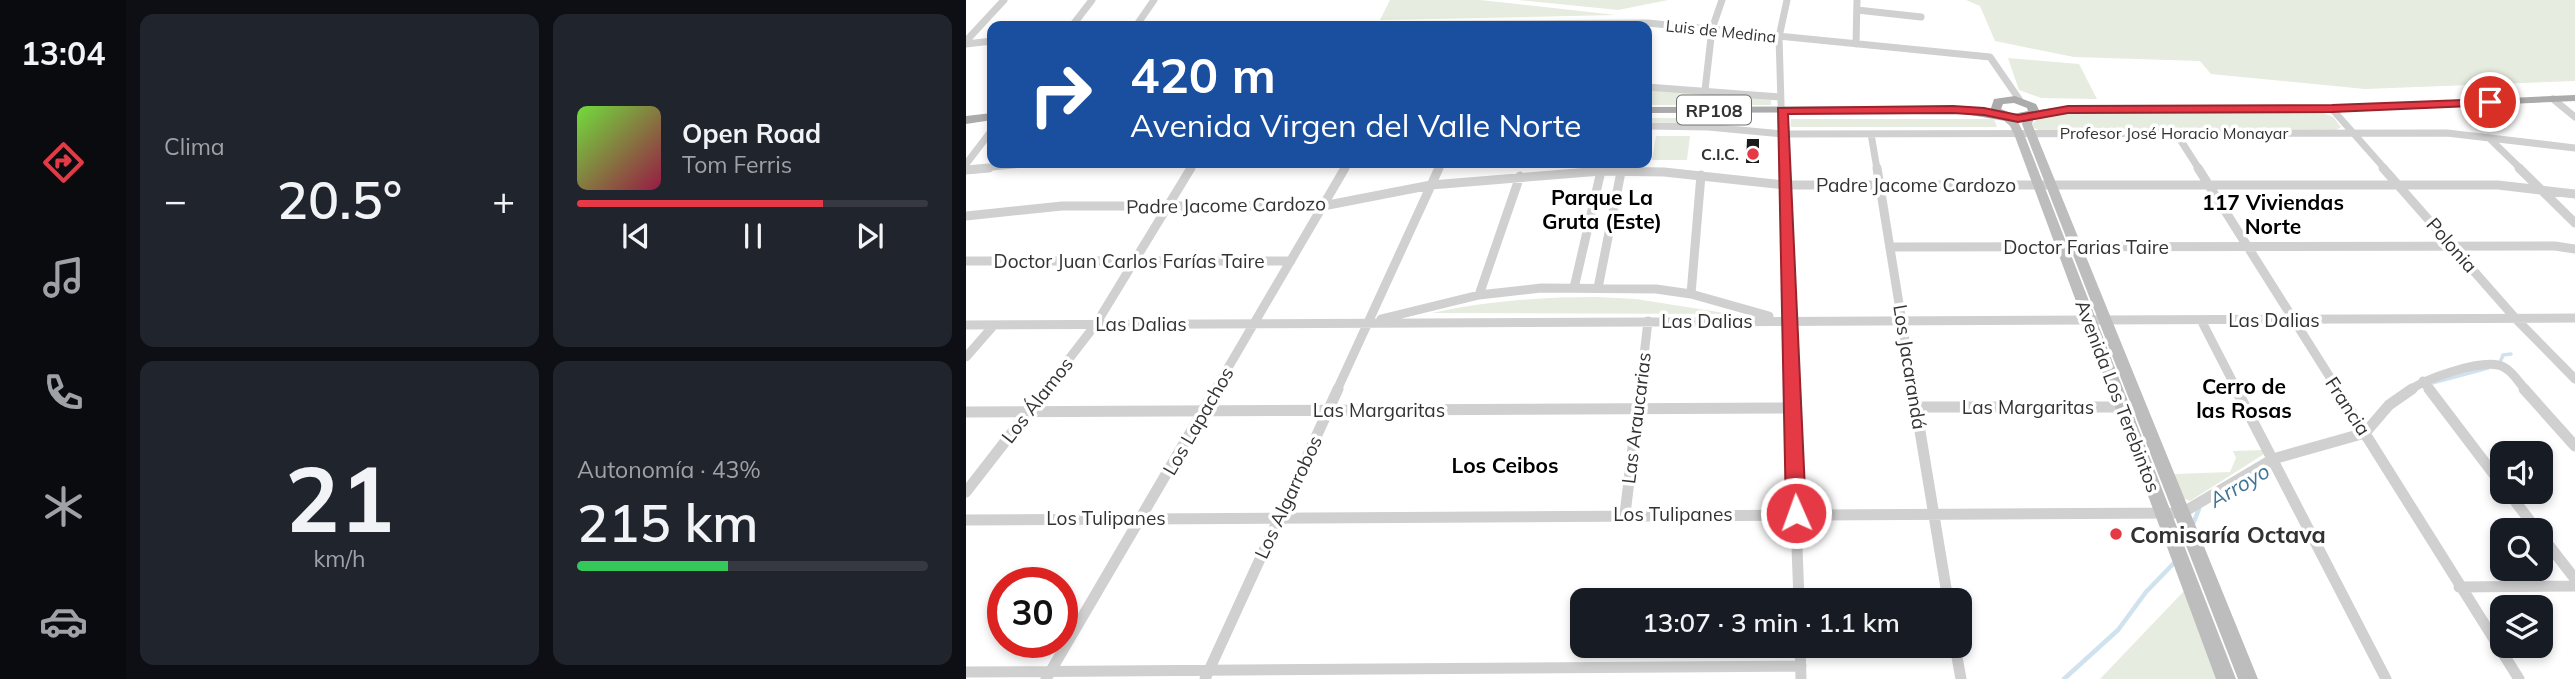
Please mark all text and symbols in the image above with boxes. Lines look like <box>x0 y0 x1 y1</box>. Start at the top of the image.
street label: Luis de Medina <box>1665 15 1777 47</box>
text: 13:04 <box>21 33 105 73</box>
text: 420 m <box>1130 44 1276 105</box>
icon: right <box>1015 49 1106 140</box>
pin <box>2460 72 2520 132</box>
icon: arrive <box>2471 83 2509 121</box>
road number: RP108 <box>1677 96 1751 124</box>
text: Avenida Virgen del Valle Norte <box>1130 105 1582 145</box>
text: Open Road <box>682 117 821 150</box>
street label: Profesor José Horacio Monayar <box>2060 123 2288 143</box>
text: Clima <box>164 132 225 161</box>
icon: directions <box>39 138 88 187</box>
place label: C.I.C. <box>1701 144 1739 164</box>
marker: C.I.C. <box>1745 146 1761 162</box>
text: Tom Ferris <box>682 150 792 179</box>
text: 20.5° <box>277 167 402 232</box>
street label: Padre Jacome Cardozo <box>1816 173 2016 197</box>
text: − <box>164 176 187 224</box>
text: + <box>492 176 515 224</box>
district label: Parque La Gruta (Este) <box>1542 184 1662 234</box>
district label: 117 Viviendas Norte <box>2202 189 2344 239</box>
street label: Padre Jacome Cardozo <box>1126 191 1326 219</box>
street label: Polonia <box>2422 213 2482 277</box>
icon: previous <box>617 217 655 255</box>
icon: pause <box>734 217 772 255</box>
icon: next <box>851 217 889 255</box>
street label: Doctor Farias Taire <box>2003 235 2169 259</box>
street label: Doctor Juan Carlos Farías Taire <box>993 249 1265 273</box>
icon: music <box>39 253 88 302</box>
street label: Avenida Los Terebintos <box>2070 296 2166 496</box>
street label: Los Jacarandá <box>1888 303 1932 431</box>
street label: Las Dalias <box>2228 308 2320 332</box>
street label: Las Dalias <box>1661 309 1753 333</box>
street label: Las Dalias <box>1095 312 1187 336</box>
street label: Las Araucarias <box>1616 351 1656 485</box>
street label: Los Álamos <box>996 352 1078 448</box>
street label: Los Lapachos <box>1157 363 1239 479</box>
icon: phone <box>39 368 88 417</box>
street label: Francia <box>2320 372 2376 440</box>
district label: Cerro de las Rosas <box>2196 373 2292 423</box>
street label: Las Margaritas <box>1962 395 2094 419</box>
street label: Las Margaritas <box>1313 398 1445 422</box>
street label: Los Algarrobos <box>1249 432 1327 562</box>
text: 21 <box>285 441 394 555</box>
map controls <box>2490 441 2553 658</box>
button: sound <box>2490 441 2553 504</box>
district label: Los Ceibos <box>1452 452 1558 478</box>
text: Autonomía · 43% <box>577 455 761 484</box>
water label: Arroyo <box>2203 457 2274 513</box>
position arrow <box>1759 476 1833 550</box>
icon: climate <box>39 482 88 531</box>
text: 215 km <box>577 490 758 555</box>
street label: Los Tulipanes <box>1613 502 1733 526</box>
street label: Los Tulipanes <box>1046 506 1166 530</box>
button: search <box>2490 518 2553 581</box>
place label: Comisaría Octava <box>2130 520 2326 549</box>
marker: Comisaría Octava <box>2108 526 2124 542</box>
text: km/h <box>313 544 366 573</box>
speed limit sign: 30 <box>987 567 1078 658</box>
button: layers <box>2490 595 2553 658</box>
icon: car <box>39 597 88 646</box>
text: 13:07 · 3 min · 1.1 km <box>1642 606 1900 639</box>

